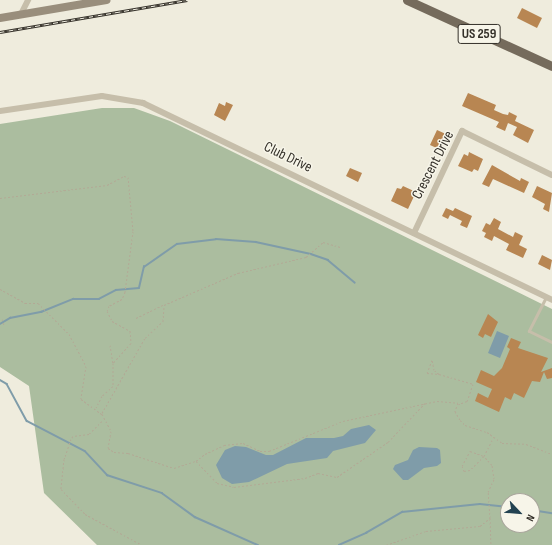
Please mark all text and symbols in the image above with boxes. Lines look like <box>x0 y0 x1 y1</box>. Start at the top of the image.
road number: US 259 <box>457 22 501 46</box>
street label: Crescent Drive <box>408 128 458 202</box>
street label: Club Drive <box>261 138 315 176</box>
north arrow <box>500 493 540 533</box>
text: N <box>523 513 537 524</box>

